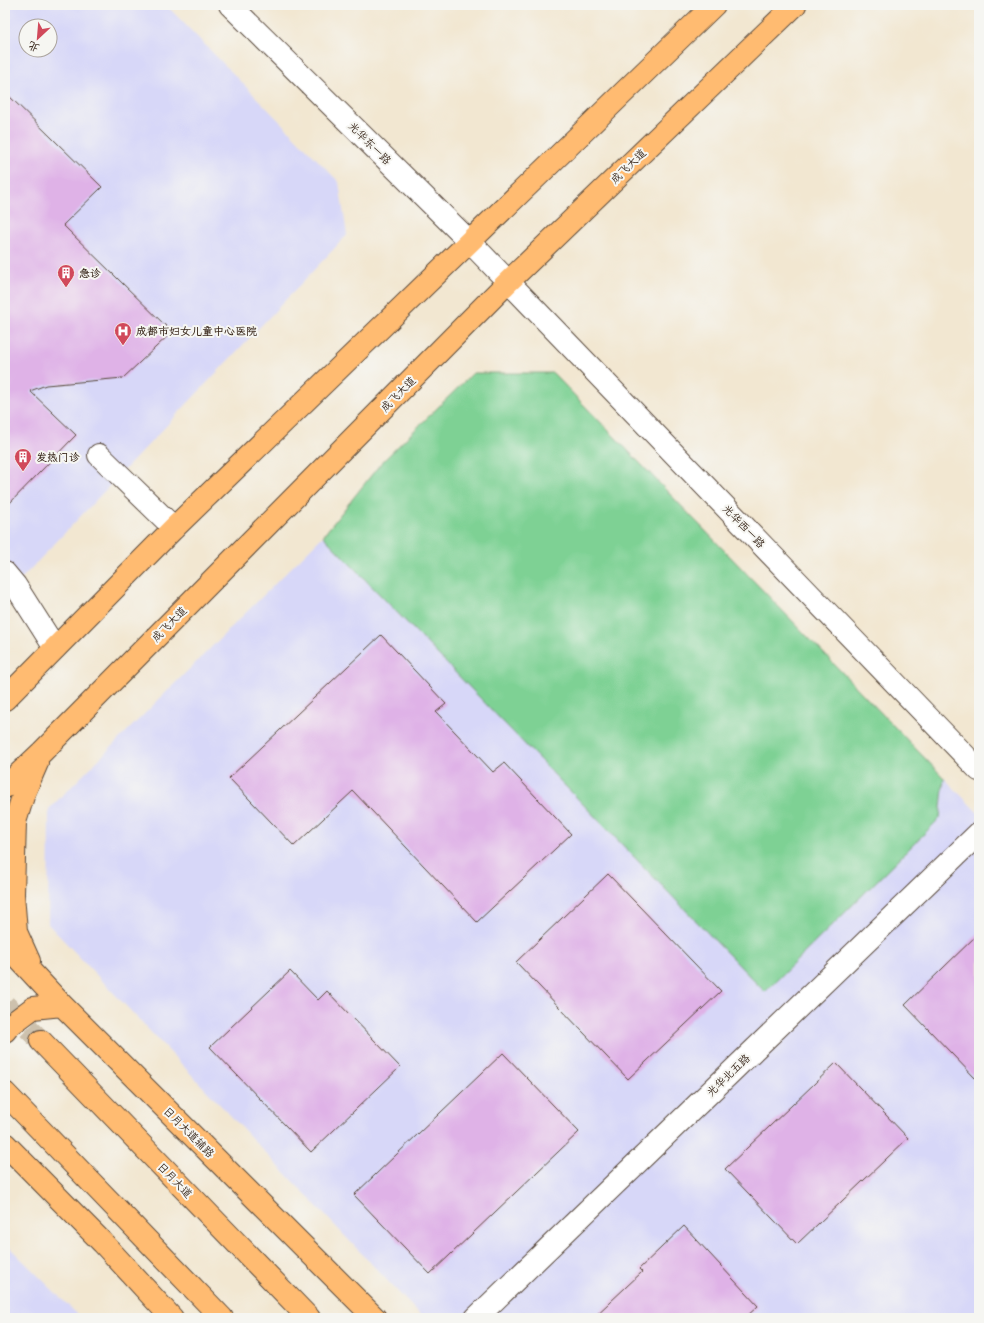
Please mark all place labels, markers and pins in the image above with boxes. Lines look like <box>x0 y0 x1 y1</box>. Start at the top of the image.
building icon: 急诊 <box>56 263 76 288</box>
place label: 急诊 <box>79 266 101 280</box>
hospital icon: 成都市妇女儿童中心医院 <box>113 321 133 346</box>
place label: 成都市妇女儿童中心医院 <box>136 324 257 338</box>
building icon: 发热门诊 <box>13 447 33 472</box>
place label: 发热门诊 <box>36 450 80 464</box>

